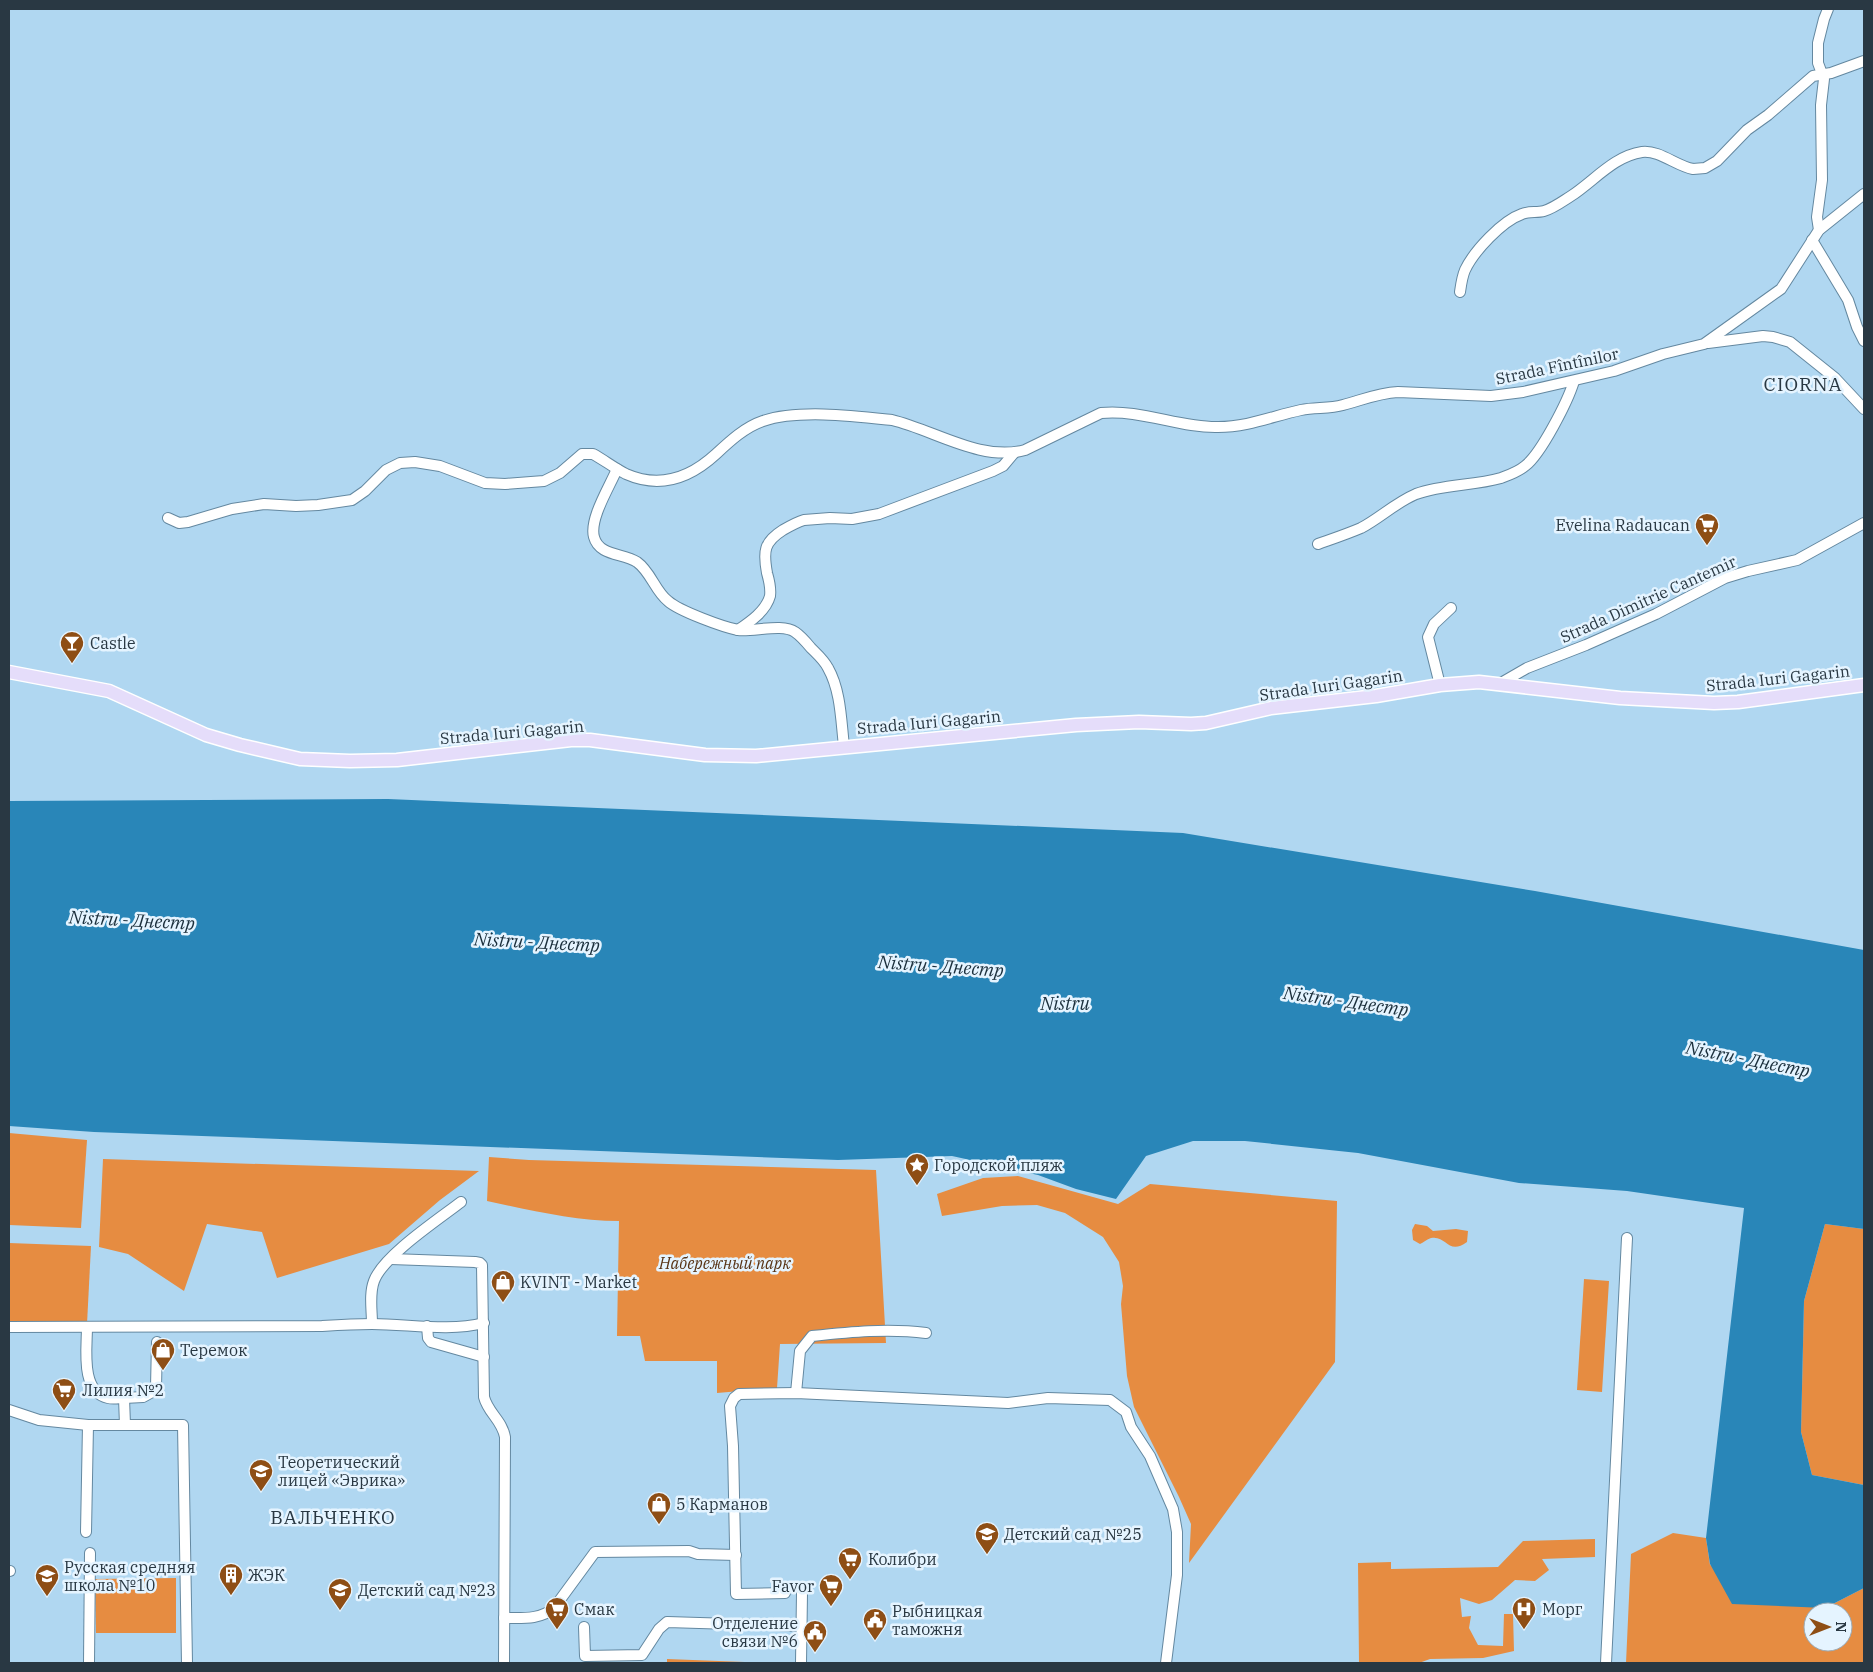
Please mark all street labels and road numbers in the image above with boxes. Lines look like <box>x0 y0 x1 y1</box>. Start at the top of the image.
street label: Strada Fîntînilor <box>1494 343 1620 389</box>
street label: Strada Dimitrie Cantemir <box>1557 551 1739 647</box>
street label: Strada Iuri Gagarin <box>1705 661 1851 695</box>
street label: Strada Iuri Gagarin <box>1258 665 1404 705</box>
street label: Strada Iuri Gagarin <box>856 706 1002 738</box>
street label: Strada Iuri Gagarin <box>439 716 585 748</box>

